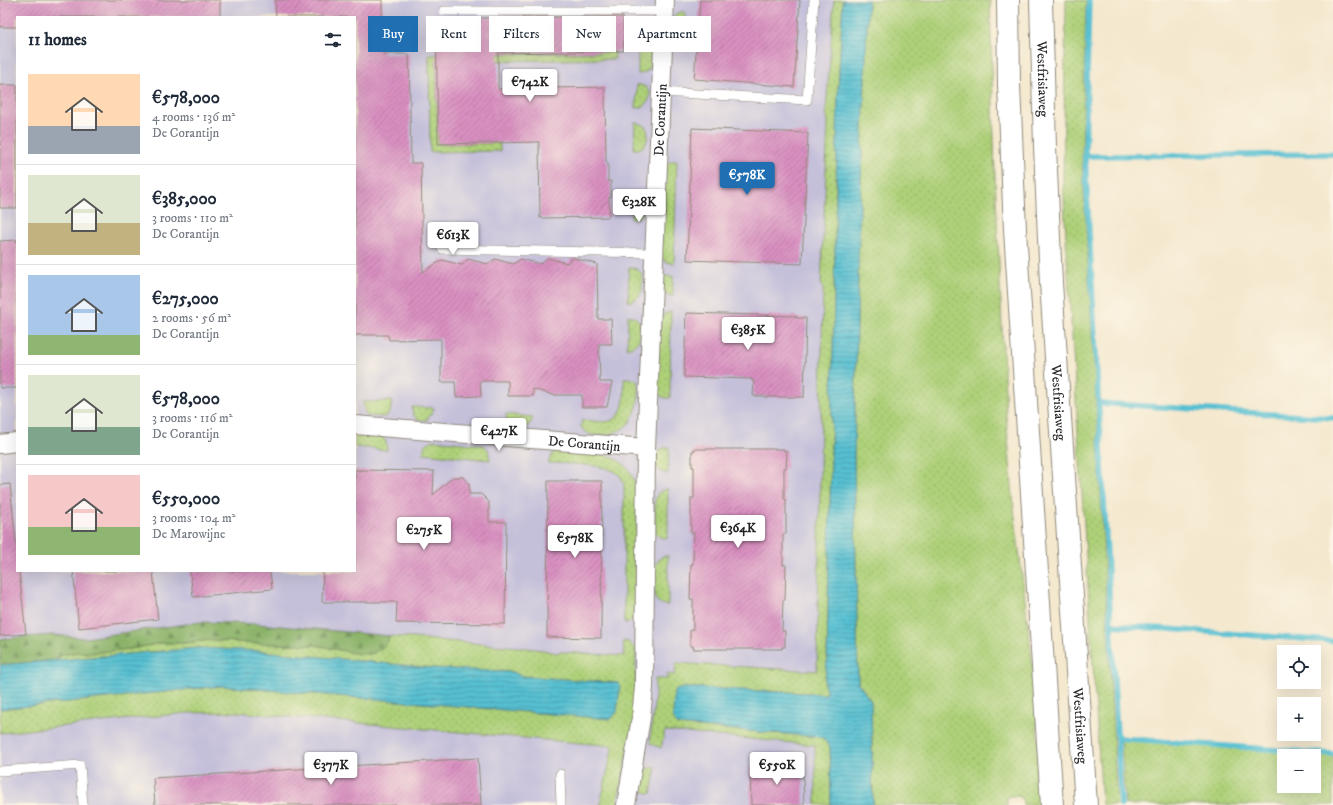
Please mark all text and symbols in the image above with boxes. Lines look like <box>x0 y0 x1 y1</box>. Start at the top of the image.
chip: Buy <box>368 16 418 52</box>
chip: Rent <box>426 16 481 52</box>
chip: Filters <box>489 16 554 52</box>
chip: New <box>562 16 616 52</box>
chip: Apartment <box>624 16 711 52</box>
text: 11 homes <box>28 29 87 51</box>
icon: filters <box>322 29 344 51</box>
street label: Westfrisiaweg <box>1032 40 1052 118</box>
pin: €742K <box>502 69 558 103</box>
text: €742K <box>511 74 549 90</box>
street label: De Corantijn <box>650 82 671 156</box>
text: €578,000 <box>152 87 220 109</box>
icon: home <box>60 90 108 138</box>
text: 4 rooms · 136 m² <box>152 109 235 125</box>
text: De Corantijn <box>152 125 219 141</box>
pin: €578K <box>719 162 775 196</box>
text: €578K <box>729 167 765 183</box>
text: €385,000 <box>152 188 217 210</box>
pin: €328K <box>611 189 667 223</box>
icon: home <box>60 191 108 239</box>
text: €328K <box>622 194 656 210</box>
text: 3 rooms · 110 m² <box>152 210 233 226</box>
pin: €613K <box>425 222 481 256</box>
text: De Corantijn <box>152 226 219 242</box>
text: €613K <box>436 227 470 243</box>
text: €275,000 <box>152 288 219 310</box>
icon: home <box>60 291 108 339</box>
text: 2 rooms · 56 m² <box>152 310 231 326</box>
pin: €385K <box>720 317 776 351</box>
text: €385K <box>731 322 765 338</box>
text: De Corantijn <box>152 326 219 342</box>
street label: Westfrisiaweg <box>1046 363 1070 441</box>
text: €578,000 <box>152 388 220 410</box>
icon: home <box>60 391 108 439</box>
text: 3 rooms · 116 m² <box>152 410 233 426</box>
pin: €427K <box>471 418 527 452</box>
text: €427K <box>480 423 518 439</box>
text: De Corantijn <box>152 426 219 442</box>
street label: De Corantijn <box>547 432 622 456</box>
text: €550,000 <box>152 488 220 510</box>
icon: home <box>60 491 108 539</box>
text: 3 rooms · 104 m² <box>152 510 235 526</box>
pin: €364K <box>710 515 766 549</box>
pin: €275K <box>396 517 452 551</box>
text: €364K <box>720 520 756 536</box>
text: €275K <box>406 522 442 538</box>
pin: €578K <box>547 525 603 559</box>
text: De Marowijne <box>152 526 225 542</box>
text: €578K <box>557 530 593 546</box>
map controls <box>1277 645 1321 793</box>
button: locate <box>1277 645 1321 689</box>
street label: Westfrisiaweg <box>1068 686 1091 765</box>
button: + <box>1277 697 1321 741</box>
button: − <box>1277 749 1321 793</box>
pin: €377K <box>303 752 359 786</box>
pin: €550K <box>749 752 805 786</box>
text: €377K <box>313 757 349 773</box>
text: €550K <box>759 757 795 773</box>

